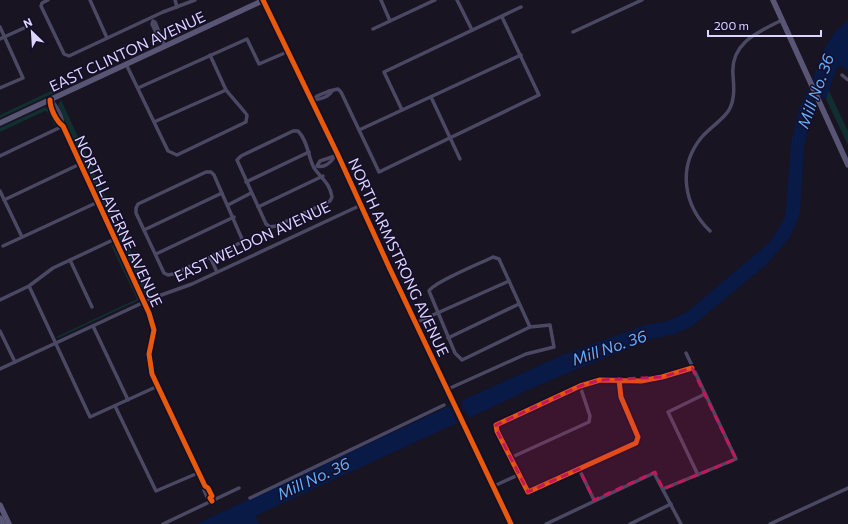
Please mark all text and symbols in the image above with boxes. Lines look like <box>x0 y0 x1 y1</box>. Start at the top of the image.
street label: EAST CLINTON AVENUE <box>46 7 208 95</box>
north arrow <box>12 12 52 52</box>
scale bar <box>708 12 821 38</box>
text: N <box>21 15 34 30</box>
text: 200 m <box>714 18 749 32</box>
water label: Mill No. 36 <box>793 51 837 131</box>
street label: NORTH LAVERNE AVENUE <box>71 133 167 310</box>
street label: NORTH ARMSTRONG AVENUE <box>345 155 453 359</box>
street label: EAST WELDON AVENUE <box>171 197 333 285</box>
water label: Mill No. 36 <box>569 325 649 369</box>
water label: Mill No. 36 <box>274 453 353 503</box>

